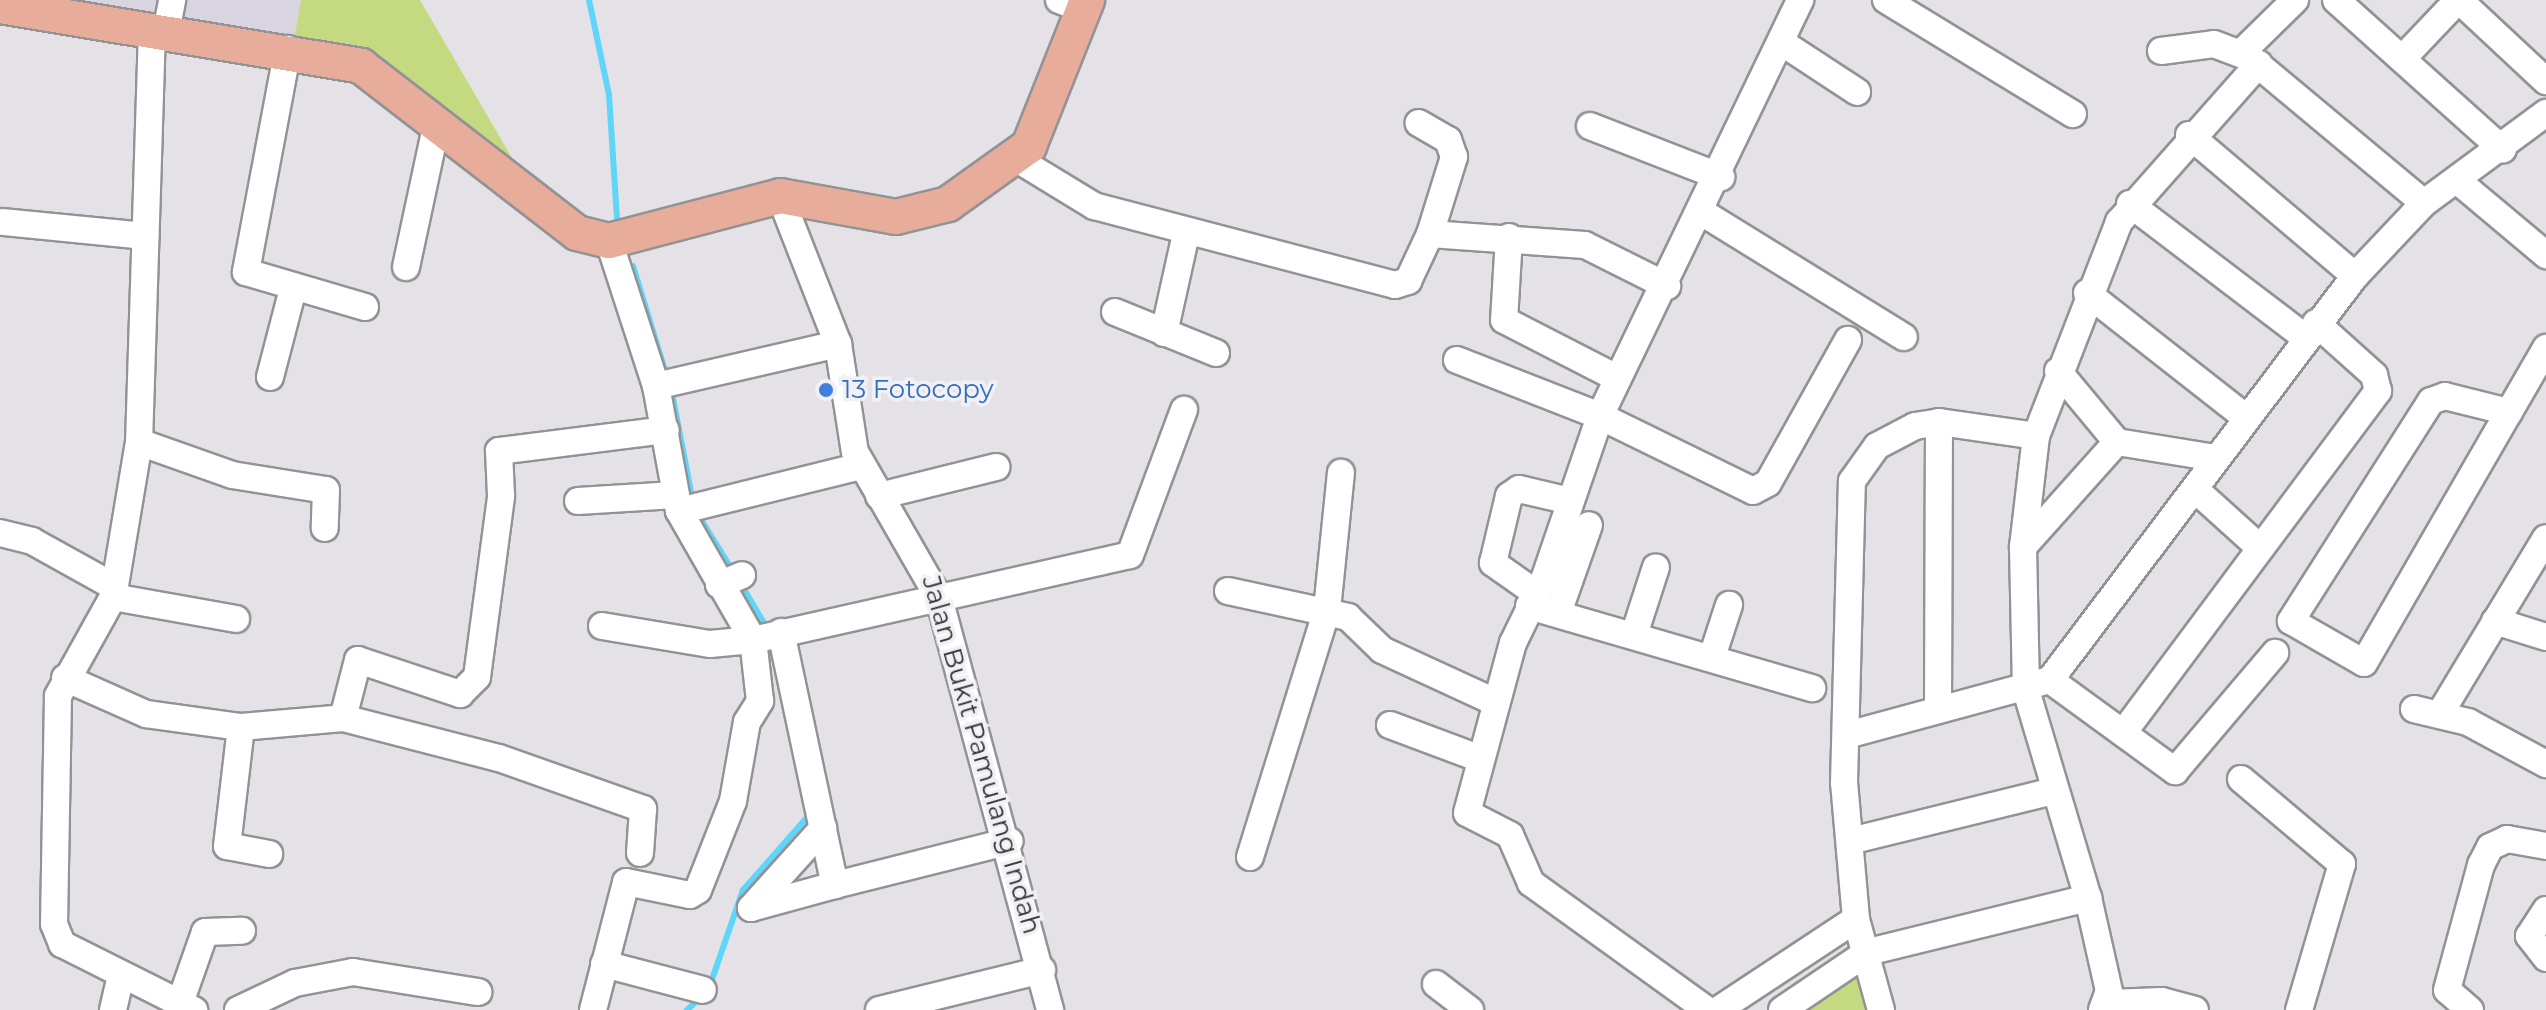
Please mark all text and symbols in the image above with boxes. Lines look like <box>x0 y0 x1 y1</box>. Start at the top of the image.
place label: 13 Fotocopy <box>842 374 994 406</box>
marker: 13 Fotocopy <box>817 381 835 399</box>
street label: Jalan Bukit Pamulang Indah <box>915 572 1047 938</box>

